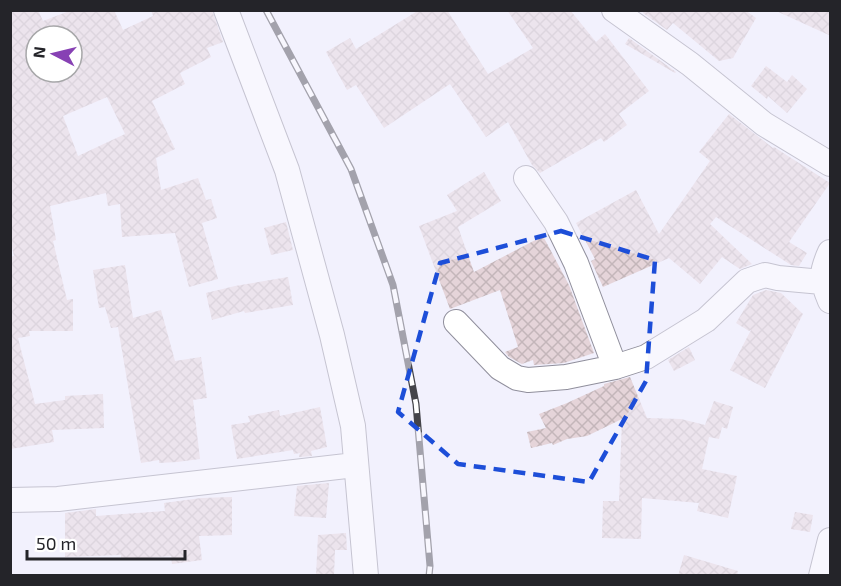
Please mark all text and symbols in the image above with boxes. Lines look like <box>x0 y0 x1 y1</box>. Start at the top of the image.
north arrow <box>24 24 84 84</box>
text: N <box>28 45 49 59</box>
scale bar <box>27 523 184 561</box>
text: 50 m <box>36 532 76 554</box>

